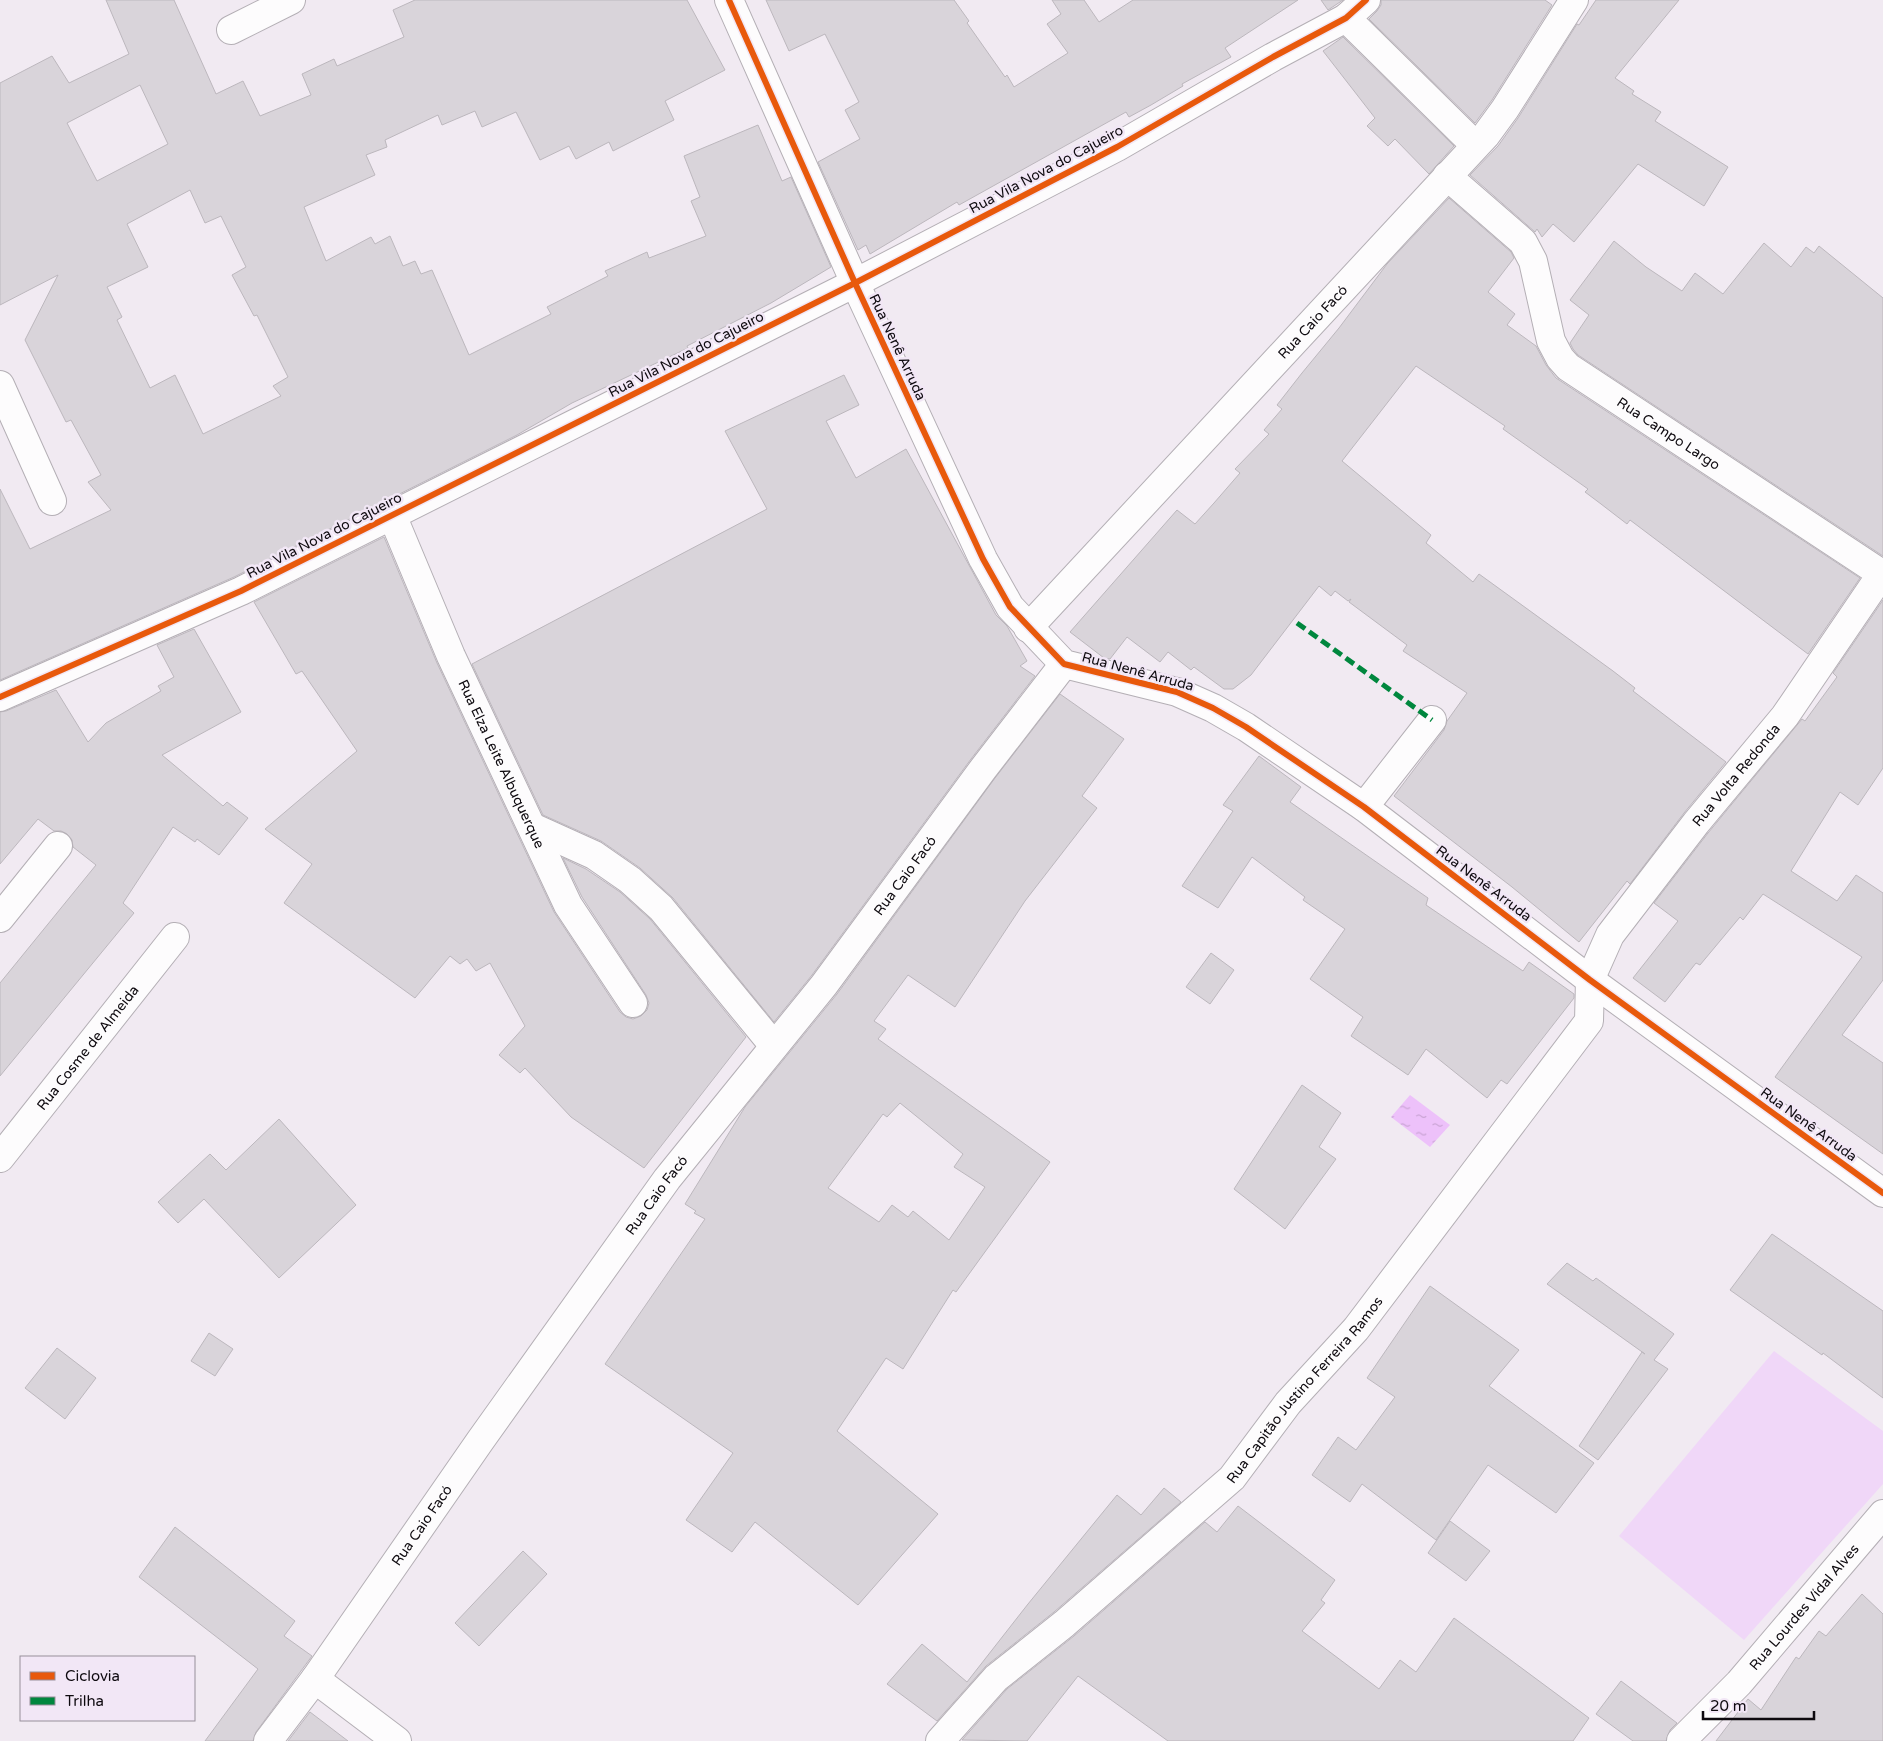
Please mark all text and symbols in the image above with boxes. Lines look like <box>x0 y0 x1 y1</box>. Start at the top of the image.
street label: Rua Vila Nova do Cajueiro <box>966 122 1126 217</box>
street label: Rua Caio Facó <box>1274 282 1351 363</box>
street label: Rua Nenê Arruda <box>865 291 930 403</box>
street label: Rua Vila Nova do Cajueiro <box>606 308 767 401</box>
street label: Rua Campo Largo <box>1614 394 1723 474</box>
street label: Rua Vila Nova do Cajueiro <box>244 489 405 582</box>
street label: Rua Nenê Arruda <box>1080 648 1196 695</box>
street label: Rua Elza Leite Albuquerque <box>454 677 548 851</box>
street label: Rua Volta Redonda <box>1689 720 1784 830</box>
street label: Rua Caio Facó <box>870 833 940 919</box>
street label: Rua Nenê Arruda <box>1433 842 1535 925</box>
street label: Rua Cosme de Almeida <box>33 982 143 1114</box>
street label: Rua Nenê Arruda <box>1757 1084 1860 1165</box>
street label: Rua Caio Facó <box>622 1152 692 1238</box>
street label: Rua Capitão Justino Ferreira Ramos <box>1223 1293 1387 1487</box>
street label: Rua Caio Facó <box>388 1482 456 1569</box>
street label: Rua Lourdes Vídal Alves <box>1746 1541 1863 1674</box>
legend <box>20 1656 195 1721</box>
text: Ciclovia <box>65 1667 120 1685</box>
scale bar <box>1703 1688 1814 1720</box>
text: Trilha <box>65 1692 104 1710</box>
text: 20 m <box>1710 1697 1747 1715</box>

